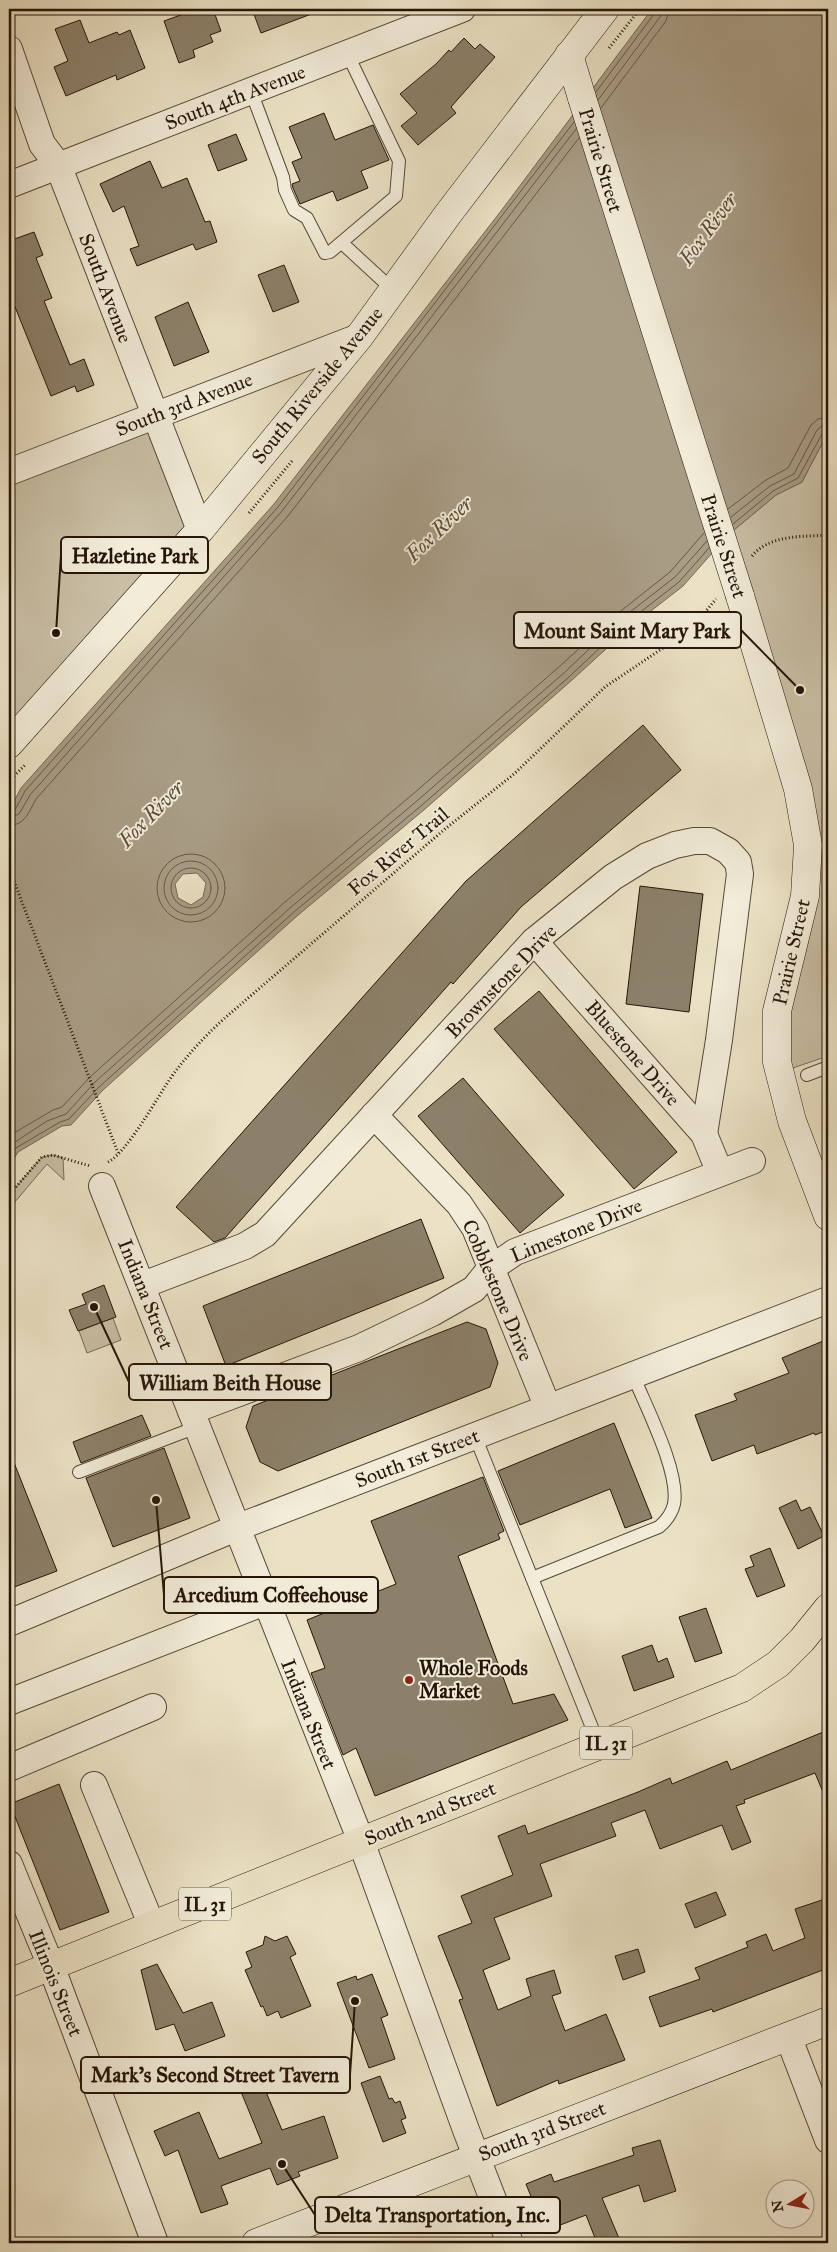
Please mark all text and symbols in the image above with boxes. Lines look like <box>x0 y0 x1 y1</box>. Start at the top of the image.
street label: South 4th Avenue <box>161 59 309 135</box>
street label: Prairie Street <box>574 105 628 215</box>
water label: Fox River <box>672 187 744 271</box>
street label: South Avenue <box>74 230 138 346</box>
street label: South Riverside Avenue <box>246 302 388 468</box>
street label: South 3rd Avenue <box>112 367 256 441</box>
water label: Fox River <box>399 490 479 568</box>
street label: Prairie Street <box>696 491 752 601</box>
callout: Hazletine Park <box>61 537 208 573</box>
text: Hazletine Park <box>72 543 200 569</box>
callout: Mount Saint Mary Park <box>514 612 741 648</box>
text: Mount Saint Mary Park <box>523 618 732 644</box>
water label: Fox River <box>112 774 190 854</box>
street label: Fox River Trail <box>342 801 454 900</box>
street label: Prairie Street <box>767 897 815 1007</box>
street label: Brownstone Drive <box>441 919 561 1043</box>
street label: Bluestone Drive <box>581 995 685 1111</box>
street label: Limestone Drive <box>507 1193 645 1267</box>
street label: Cobblestone Drive <box>457 1216 539 1364</box>
street label: Indiana Street <box>113 1235 179 1353</box>
callout: William Beith House <box>129 1364 331 1400</box>
text: William Beith House <box>139 1370 321 1396</box>
street label: South 1st Street <box>351 1423 483 1493</box>
callout: Arcedium Coffeehouse <box>164 1577 378 1613</box>
text: Arcedium Coffeehouse <box>172 1582 368 1608</box>
street label: Indiana Street <box>276 1655 342 1773</box>
place label: Whole Foods Market <box>419 1656 528 1703</box>
marker: Whole Foods Market <box>403 1674 415 1686</box>
road number: IL 31 <box>580 1726 632 1760</box>
street label: South 2nd Street <box>361 1776 499 1850</box>
road number: IL 31 <box>179 1888 231 1920</box>
street label: Illinois Street <box>24 1926 88 2040</box>
callout: Mark's Second Street Tavern <box>81 2057 350 2093</box>
text: Mark's Second Street Tavern <box>91 2062 340 2088</box>
street label: South 3rd Street <box>475 2096 609 2166</box>
north arrow <box>764 2180 814 2230</box>
callout: Delta Transportation, Inc. <box>315 2197 560 2233</box>
text: N <box>768 2199 787 2213</box>
text: Delta Transportation, Inc. <box>324 2202 550 2228</box>

